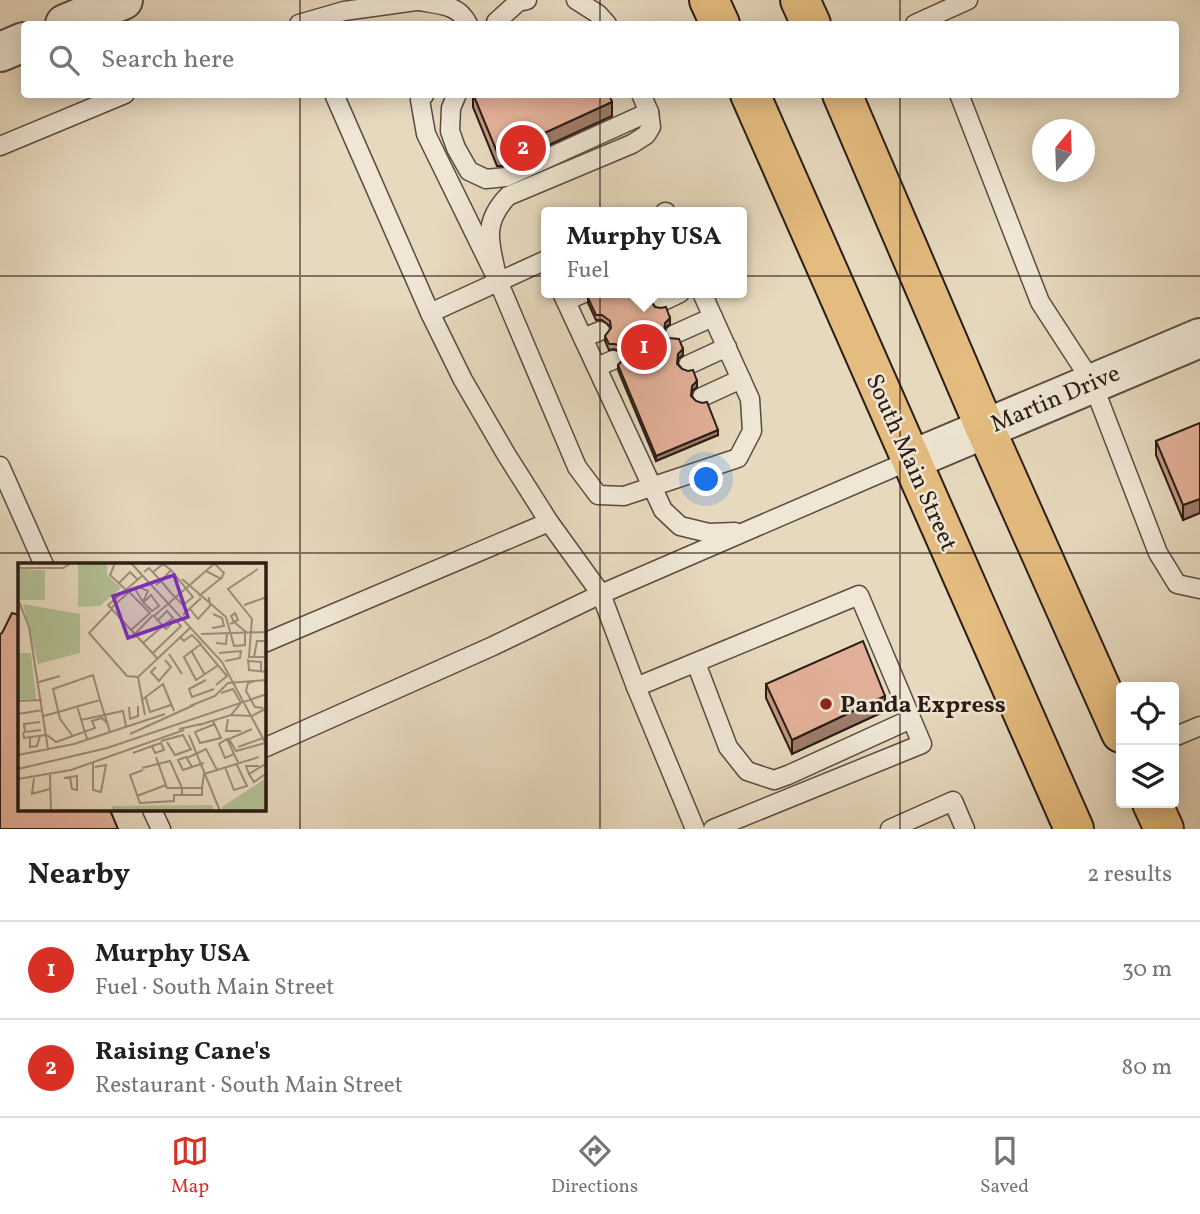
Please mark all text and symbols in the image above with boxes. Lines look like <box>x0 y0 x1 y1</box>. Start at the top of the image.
search box <box>21 21 1179 98</box>
icon: search <box>45 41 83 79</box>
text: Search here <box>101 42 234 78</box>
north arrow <box>1032 119 1095 182</box>
pin: 2 <box>500 122 546 174</box>
popup <box>541 207 747 298</box>
text: Murphy USA <box>566 219 722 255</box>
text: Fuel <box>566 255 609 287</box>
pin: 1 <box>621 321 667 373</box>
street label: Martin Drive <box>986 357 1126 442</box>
street label: South Main Street <box>856 369 964 557</box>
your location <box>689 462 723 496</box>
inset map <box>18 563 266 811</box>
map controls <box>1116 682 1179 808</box>
button: locate <box>1116 682 1179 745</box>
place label: Panda Express <box>840 689 1006 723</box>
marker: Panda Express <box>818 696 834 712</box>
button: layers <box>1116 745 1179 808</box>
text: Nearby <box>28 854 130 896</box>
text: 2 results <box>1087 859 1172 891</box>
text: Murphy USA <box>95 936 250 972</box>
text: 1 <box>46 954 56 986</box>
text: 30 m <box>1122 954 1172 986</box>
text: Fuel · South Main Street <box>95 972 334 1004</box>
text: Raising Cane's <box>95 1034 271 1070</box>
text: 2 <box>45 1052 57 1084</box>
text: 80 m <box>1122 1052 1172 1084</box>
text: Restaurant · South Main Street <box>95 1070 403 1102</box>
tab: Map <box>171 1132 209 1200</box>
tab: Directions <box>551 1132 638 1200</box>
tab: Saved <box>980 1132 1029 1200</box>

